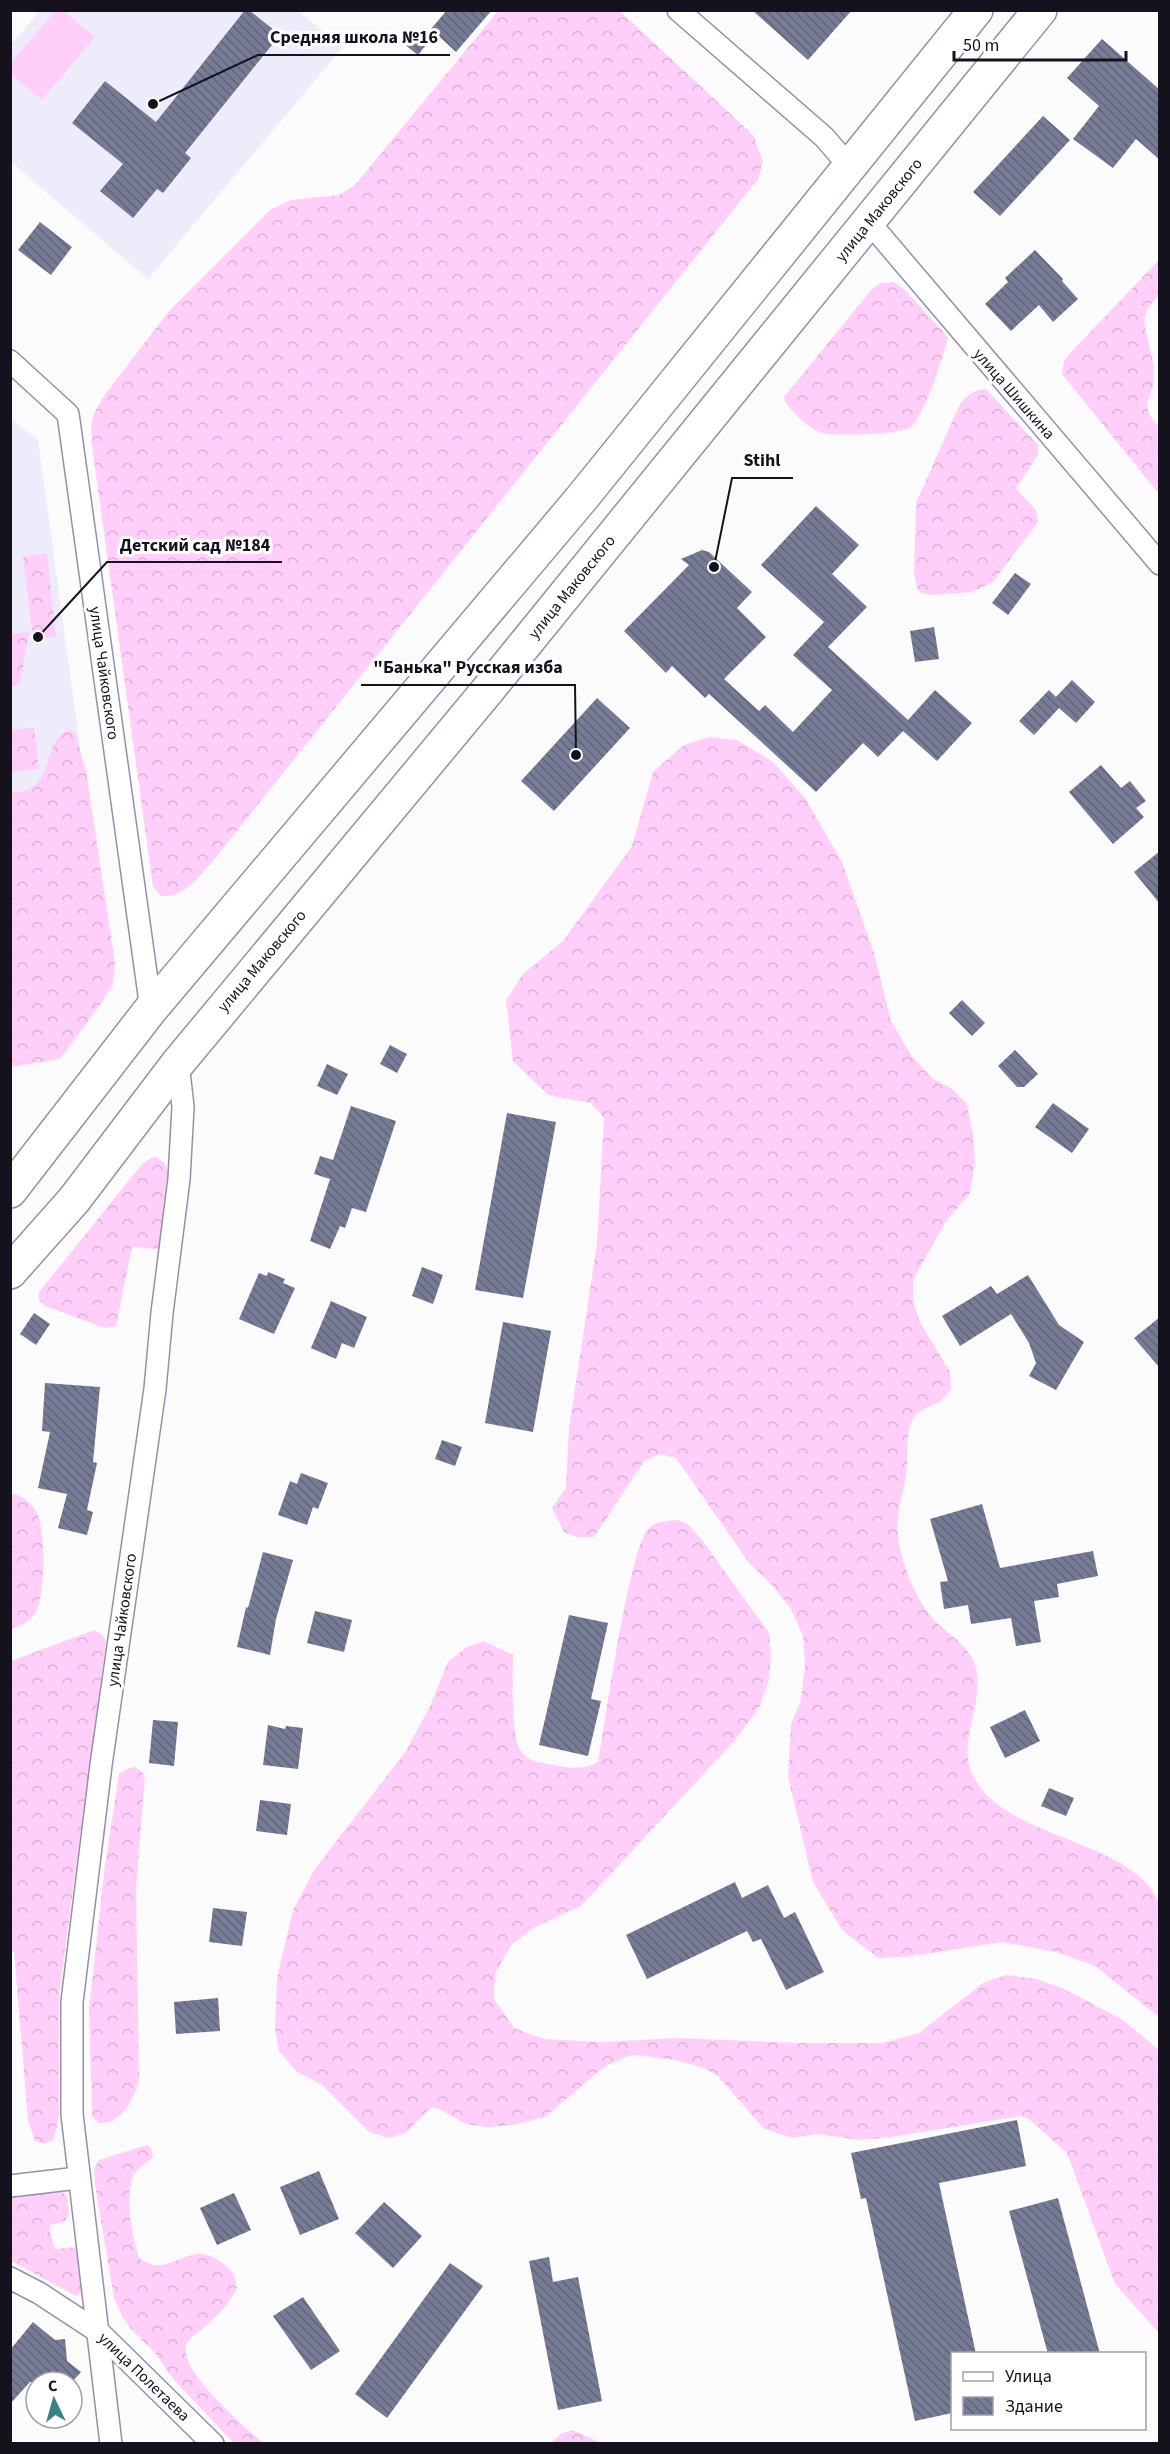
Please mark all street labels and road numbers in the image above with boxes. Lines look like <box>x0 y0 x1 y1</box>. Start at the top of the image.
street label: улица Маковского <box>830 154 928 266</box>
street label: улица Шишкина <box>968 344 1060 444</box>
street label: улица Маковского <box>523 531 621 643</box>
street label: улица Чайковского <box>84 605 124 741</box>
street label: улица Маковского <box>213 905 311 1017</box>
street label: улица Чайковского <box>102 1552 142 1688</box>
street label: улица Полетаева <box>93 2328 195 2426</box>

